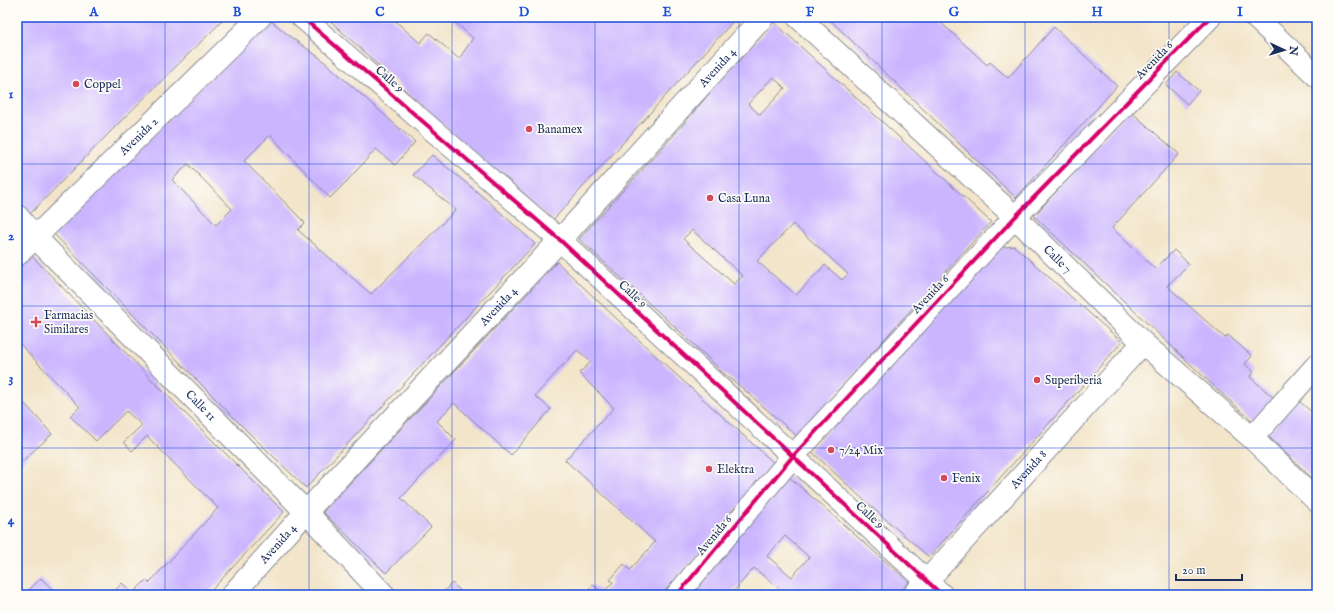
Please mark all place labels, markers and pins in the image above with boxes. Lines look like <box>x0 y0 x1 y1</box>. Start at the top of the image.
place label: Coppel <box>84 77 122 93</box>
marker: Coppel <box>71 79 81 89</box>
place label: Banamex <box>537 122 582 137</box>
marker: Banamex <box>524 124 534 134</box>
place label: Casa Luna <box>718 191 771 206</box>
marker: Casa Luna <box>705 193 715 203</box>
place label: Farmacias Similares <box>44 308 93 337</box>
marker: Farmacias Similares <box>31 317 41 327</box>
place label: Superiberia <box>1045 373 1102 389</box>
marker: Superiberia <box>1032 375 1042 385</box>
place label: 7/24 Mix <box>839 443 883 458</box>
marker: 7/24 Mix <box>826 445 836 455</box>
place label: Elektra <box>717 462 755 477</box>
marker: Elektra <box>704 464 714 474</box>
place label: Fenix <box>952 471 981 486</box>
marker: Fenix <box>939 473 949 483</box>

